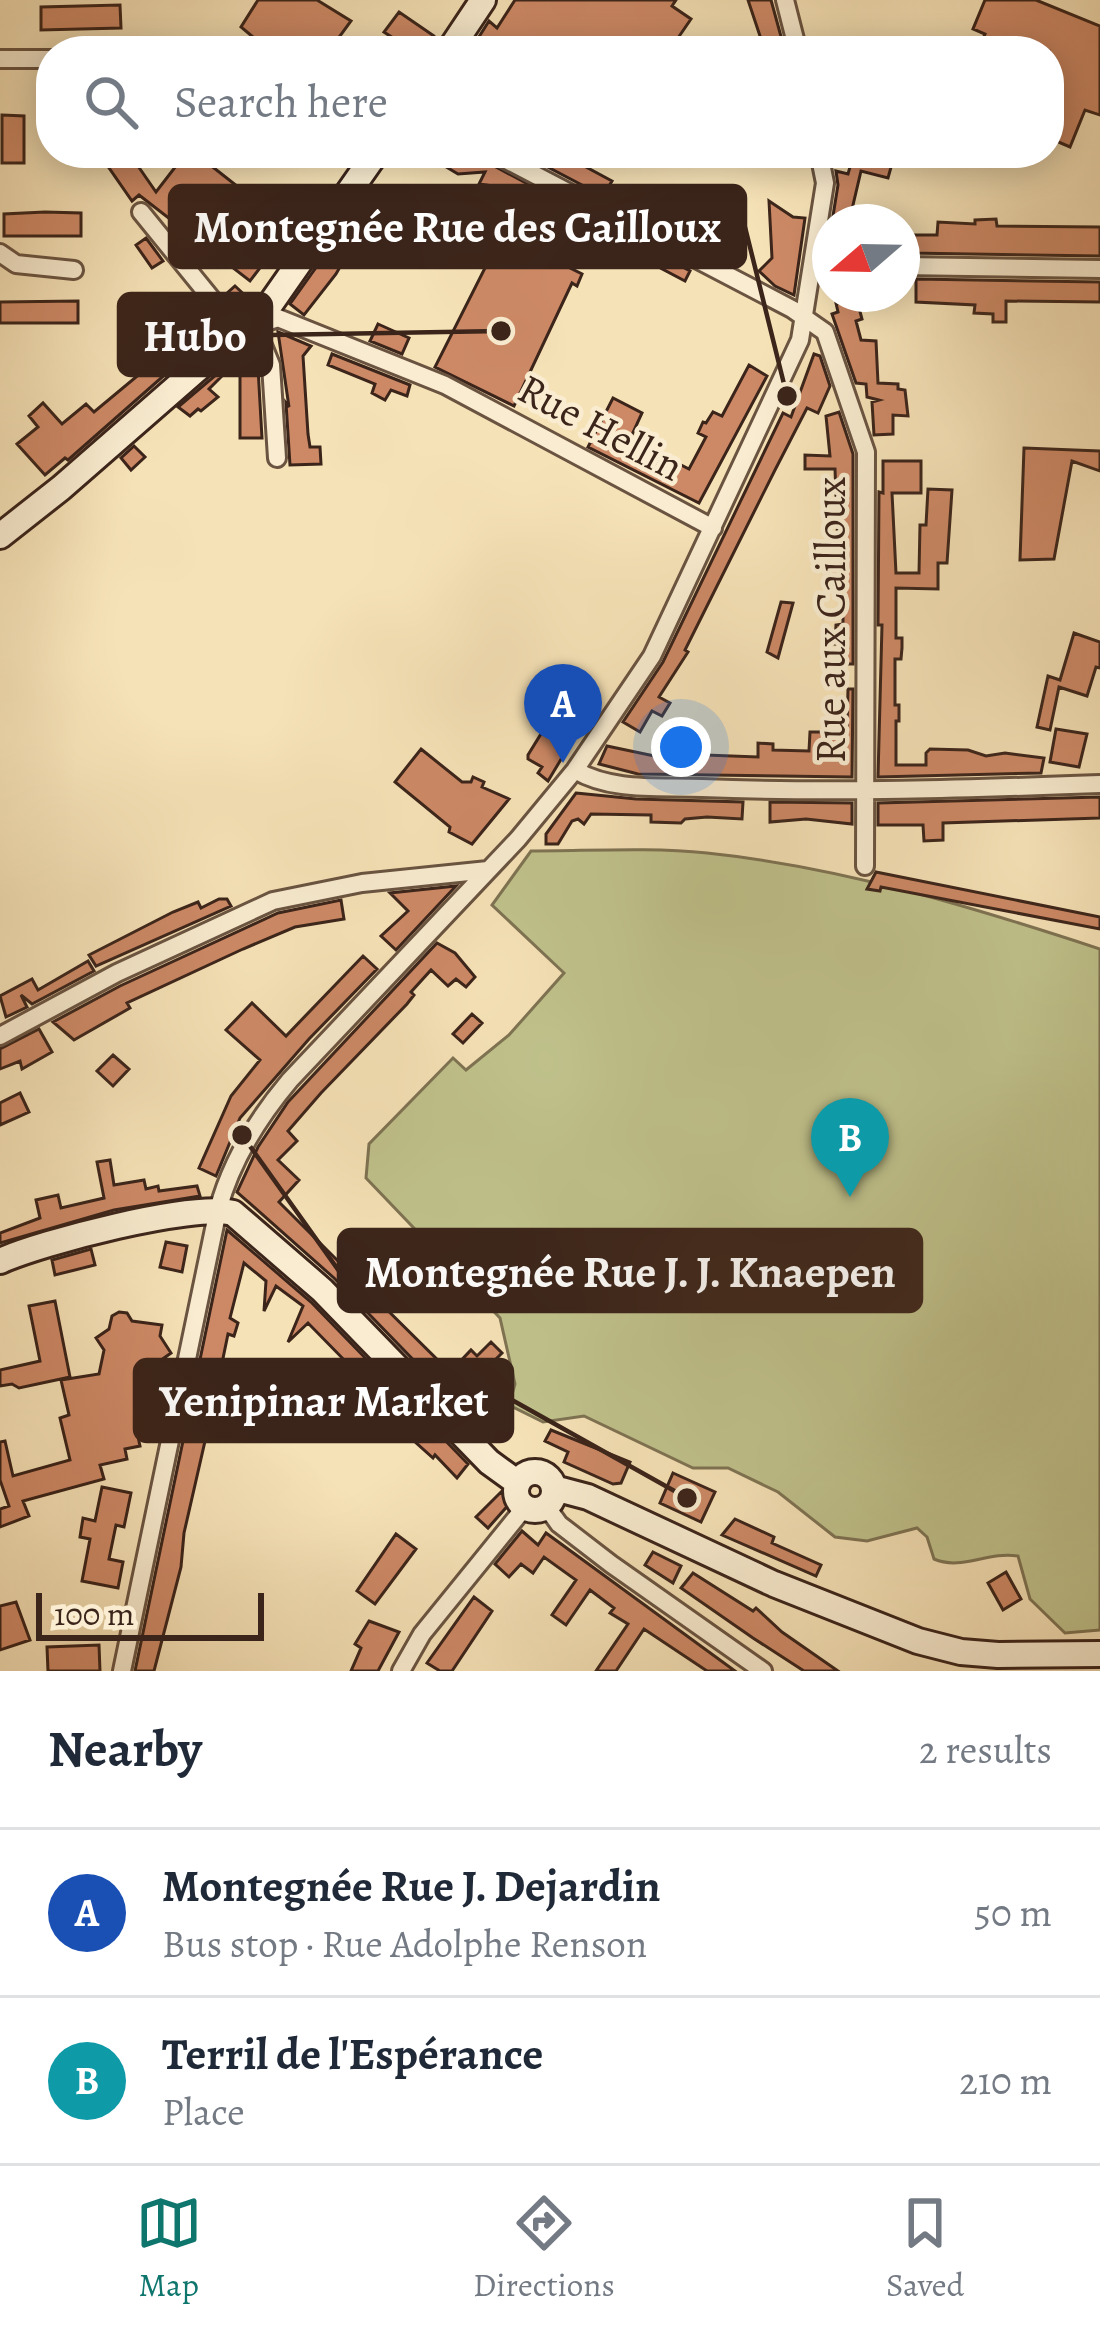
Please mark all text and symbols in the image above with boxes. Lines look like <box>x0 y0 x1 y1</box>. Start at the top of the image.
search box <box>36 36 1064 168</box>
icon: search <box>78 69 144 135</box>
text: Search here <box>174 71 388 133</box>
callout: Montegnée Rue des Cailloux <box>170 186 745 267</box>
text: Montegnée Rue des Cailloux <box>193 196 721 258</box>
north arrow <box>812 204 920 312</box>
callout: Hubo <box>119 294 271 375</box>
text: Hubo <box>143 305 247 367</box>
street label: Rue Hellin <box>508 360 694 494</box>
street label: Rue aux Cailloux <box>802 477 859 763</box>
pin: A <box>524 664 602 763</box>
your location <box>651 717 711 777</box>
pin: B <box>811 1098 889 1197</box>
callout: Montegnée Rue J. J. Knaepen <box>339 1230 921 1311</box>
text: Montegnée Rue J. J. Knaepen <box>364 1241 896 1303</box>
callout: Yenipinar Market <box>135 1360 512 1441</box>
text: Yenipinar Market <box>158 1370 489 1432</box>
scale bar <box>36 1587 264 1640</box>
text: 100 m <box>54 1591 134 1636</box>
text: Nearby <box>48 1714 202 1784</box>
text: 2 results <box>919 1723 1052 1776</box>
text: Montegnée Rue J. Dejardin <box>162 1855 661 1917</box>
text: A <box>75 1886 99 1939</box>
text: 50 m <box>974 1886 1052 1939</box>
text: Bus stop · Rue Adolphe Renson <box>162 1917 647 1970</box>
text: Terril de l'Espérance <box>162 2023 543 2085</box>
text: B <box>75 2054 99 2107</box>
text: 210 m <box>959 2054 1052 2107</box>
text: Place <box>162 2085 245 2138</box>
tab: Map <box>136 2190 202 2307</box>
tab: Directions <box>473 2190 615 2307</box>
tab: Saved <box>886 2190 964 2307</box>

